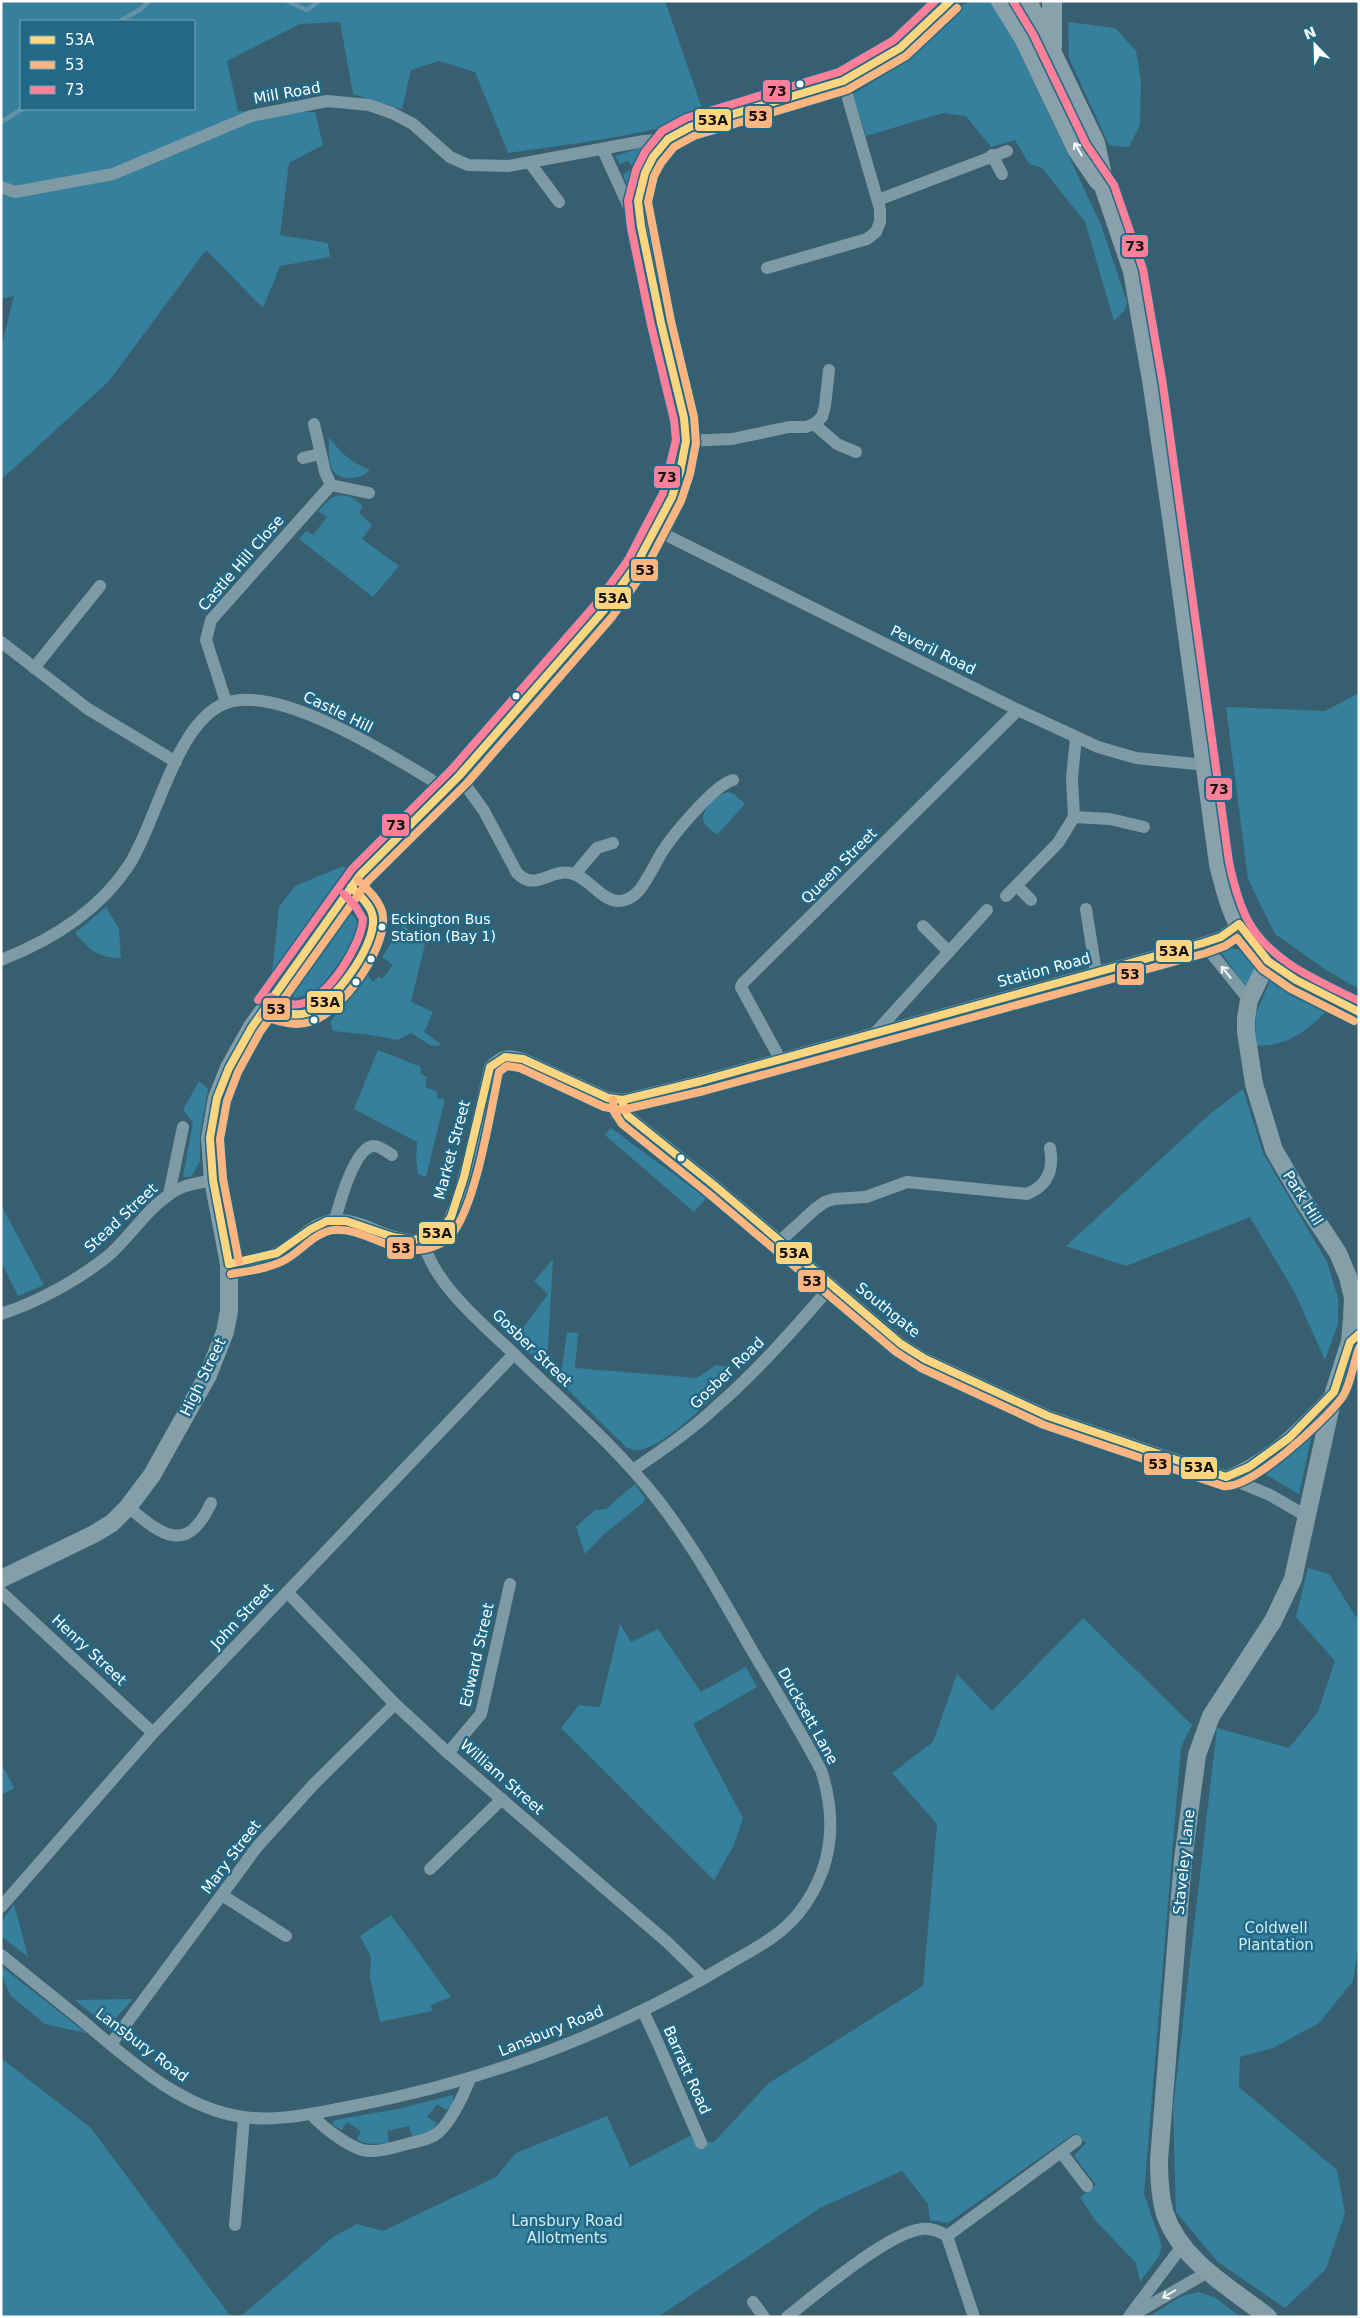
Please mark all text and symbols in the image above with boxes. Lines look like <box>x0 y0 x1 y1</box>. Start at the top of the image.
legend <box>20 20 195 110</box>
north arrow <box>1290 20 1340 70</box>
text: N <box>1301 23 1318 43</box>
text: 53A <box>65 31 95 49</box>
text: 53 <box>65 56 84 74</box>
street label: Mill Road <box>252 78 322 108</box>
line badge: 73 <box>762 79 791 103</box>
unlabelled marker <box>795 79 805 89</box>
text: 73 <box>65 81 84 99</box>
text: 73 <box>767 83 787 99</box>
line badge: 53 <box>744 105 773 129</box>
line badge: 53A <box>694 108 732 132</box>
text: 53 <box>748 108 768 124</box>
text: 53A <box>698 112 728 128</box>
one-way arrow <box>1072 142 1082 156</box>
line badge: 73 <box>1121 234 1149 258</box>
text: 73 <box>1125 238 1145 254</box>
line badge: 73 <box>653 465 681 489</box>
text: 73 <box>657 469 677 485</box>
street label: Castle Hill Close <box>195 511 287 615</box>
line badge: 53 <box>630 558 659 582</box>
text: 53 <box>635 562 655 578</box>
line badge: 53A <box>594 586 632 610</box>
text: 53A <box>598 590 628 606</box>
street label: Peveril Road <box>887 622 979 678</box>
street label: Castle Hill <box>300 687 376 737</box>
unlabelled marker <box>511 691 521 701</box>
line badge: 73 <box>1205 777 1233 801</box>
text: 73 <box>1209 781 1229 797</box>
line badge: 73 <box>381 813 410 837</box>
text: 73 <box>386 817 406 833</box>
street label: Queen Street <box>797 824 881 908</box>
place label: Eckington Bus Station (Bay 1) <box>391 911 496 944</box>
marker: Eckington Bus Station (Bay 1) <box>377 922 387 932</box>
line badge: 53A <box>1155 939 1193 963</box>
text: 53A <box>1159 943 1189 959</box>
street label: Station Road <box>995 949 1093 991</box>
unlabelled marker <box>366 954 376 964</box>
line badge: 53 <box>1116 962 1145 986</box>
one-way arrow <box>1221 965 1232 978</box>
text: 53 <box>1120 966 1140 982</box>
unlabelled marker <box>351 977 361 987</box>
line badge: 53A <box>306 990 344 1014</box>
text: 53A <box>310 994 340 1010</box>
line badge: 53 <box>262 997 291 1021</box>
text: 53 <box>266 1001 286 1017</box>
unlabelled marker <box>309 1015 319 1025</box>
street label: Market Street <box>430 1098 474 1202</box>
unlabelled marker <box>676 1153 686 1163</box>
street label: Park Hill <box>1279 1167 1327 1229</box>
street label: Stead Street <box>81 1179 161 1257</box>
line badge: 53A <box>418 1221 456 1245</box>
text: 53A <box>422 1225 452 1241</box>
line badge: 53 <box>386 1236 415 1260</box>
text: 53 <box>391 1240 411 1256</box>
line badge: 53A <box>775 1241 813 1265</box>
text: 53A <box>779 1245 809 1261</box>
line badge: 53 <box>797 1269 826 1293</box>
text: 53 <box>802 1273 822 1289</box>
street label: Southgate <box>852 1279 924 1341</box>
street label: Gosber Street <box>488 1305 576 1391</box>
street label: Gosber Road <box>686 1333 768 1413</box>
street label: High Street <box>176 1335 230 1419</box>
line badge: 53 <box>1143 1452 1172 1476</box>
text: 53 <box>1148 1456 1168 1472</box>
line badge: 53A <box>1180 1456 1218 1480</box>
text: 53A <box>1184 1459 1214 1475</box>
street label: John Street <box>206 1579 277 1653</box>
street label: Edward Street <box>456 1601 498 1709</box>
street label: Henry Street <box>48 1611 130 1689</box>
street label: Ducksett Lane <box>774 1664 842 1768</box>
street label: William Street <box>456 1736 548 1818</box>
street label: Staveley Lane <box>1170 1808 1198 1916</box>
street label: Mary Street <box>197 1817 265 1897</box>
park label: Coldwell Plantation <box>1238 1919 1314 1954</box>
street label: Lansbury Road <box>496 2002 606 2060</box>
street label: Lansbury Road <box>92 2004 192 2086</box>
street label: Barratt Road <box>659 2023 715 2117</box>
park label: Lansbury Road Allotments <box>511 2212 623 2247</box>
one-way arrow <box>1162 2290 1176 2300</box>

